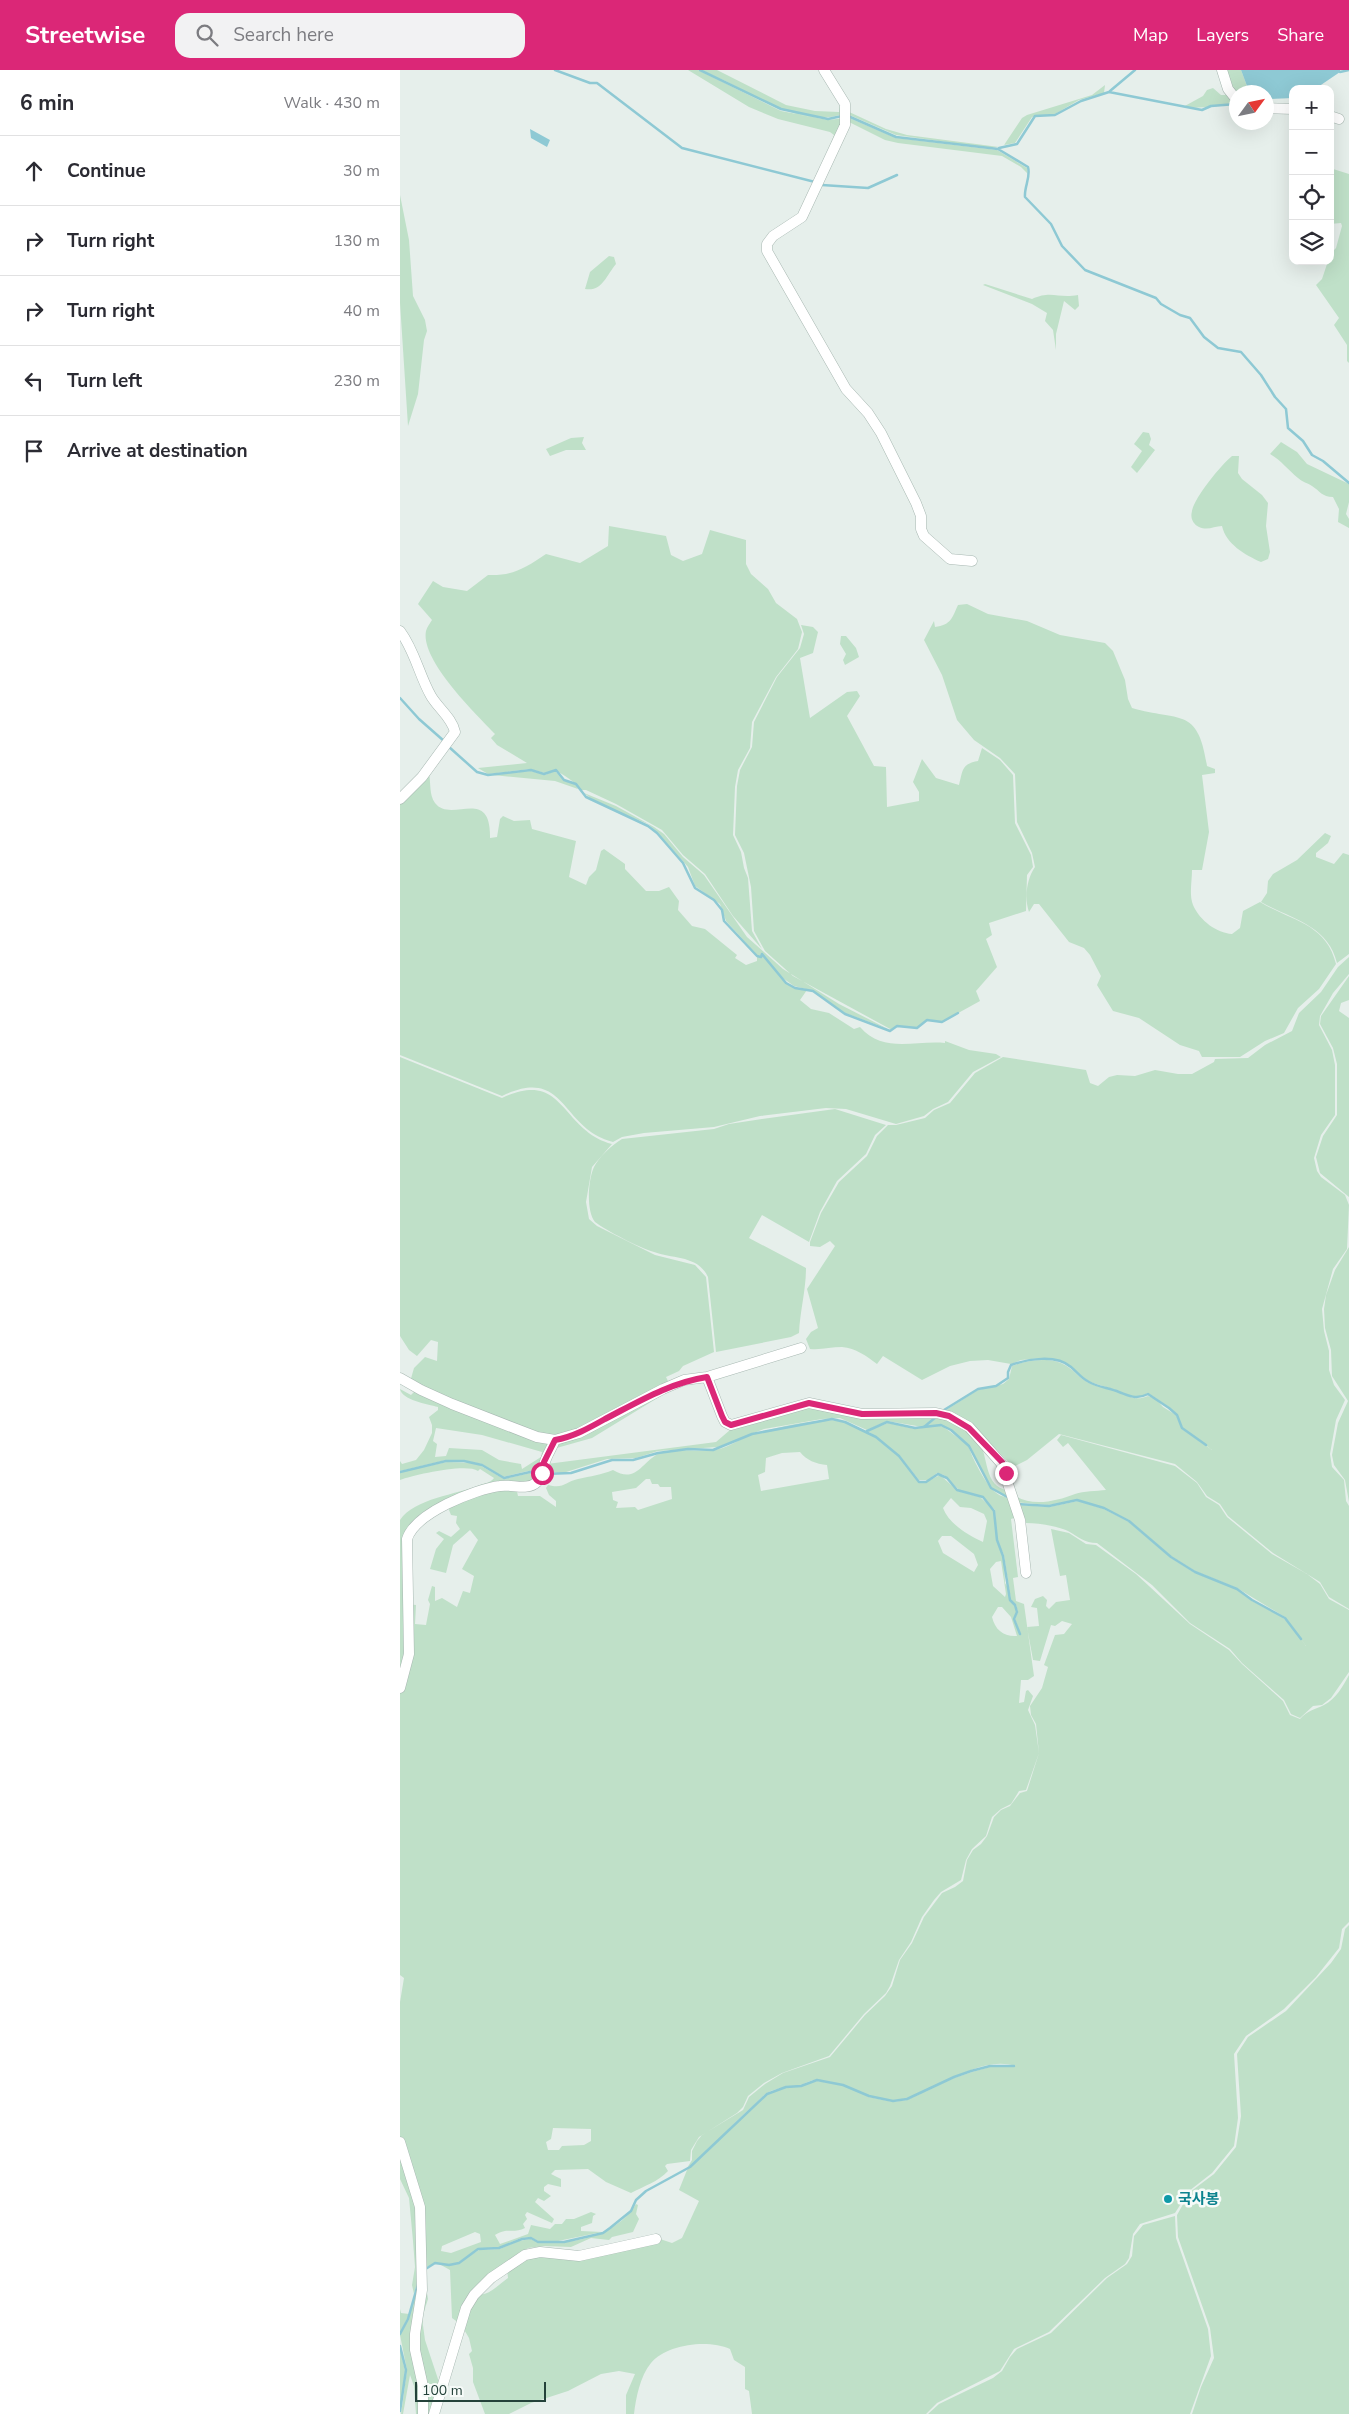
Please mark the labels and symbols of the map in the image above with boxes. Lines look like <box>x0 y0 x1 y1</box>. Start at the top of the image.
north arrow <box>1229 85 1274 130</box>
route start <box>531 1462 554 1485</box>
route end <box>995 1462 1018 1485</box>
place label: 국사봉 <box>1178 2189 1220 2209</box>
marker: 국사봉 <box>1162 2193 1174 2205</box>
scale bar <box>415 2379 546 2402</box>

